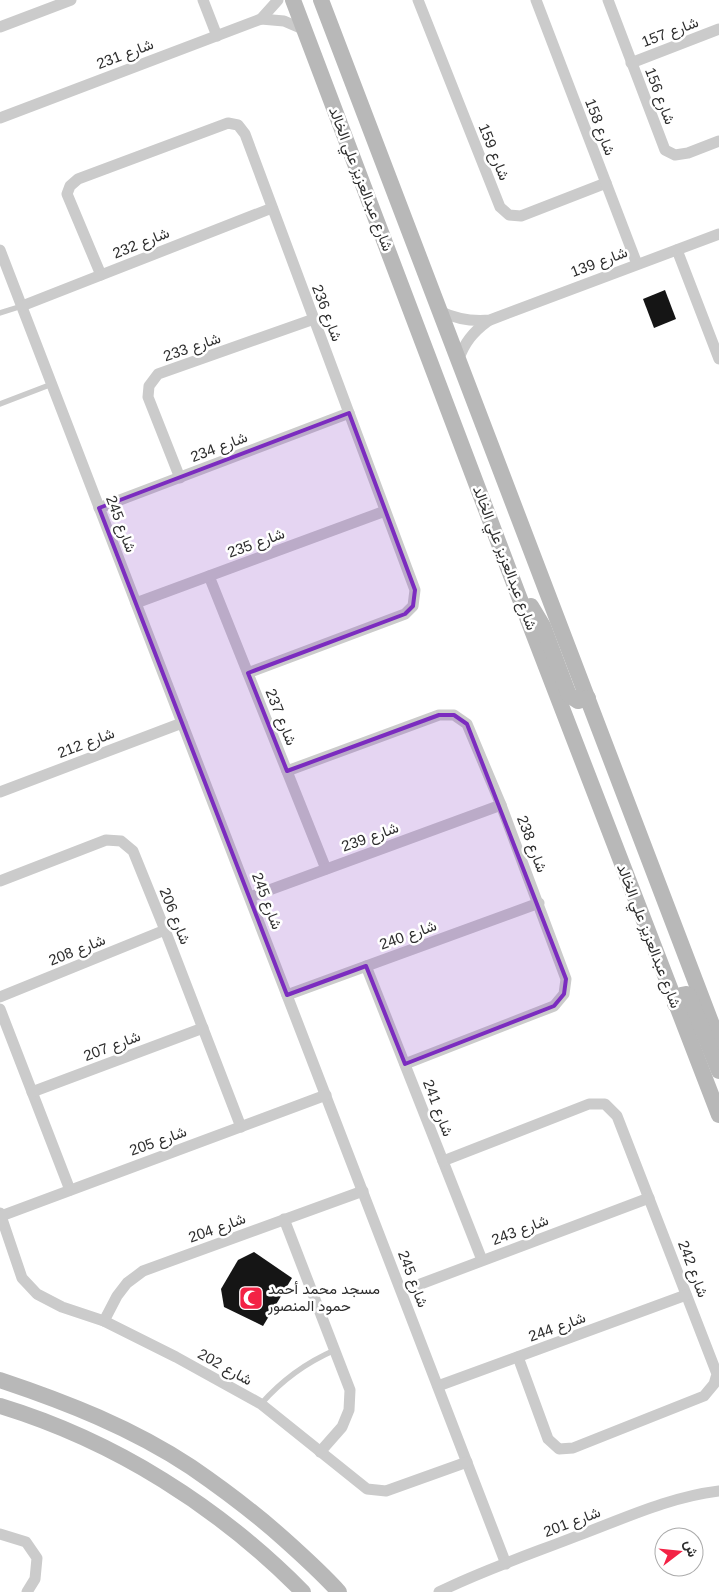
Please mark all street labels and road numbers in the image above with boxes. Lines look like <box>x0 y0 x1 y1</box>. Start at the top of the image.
street label: شارع 157 <box>639 13 702 53</box>
street label: شارع 231 <box>94 35 157 75</box>
street label: شارع 156 <box>639 65 679 128</box>
street label: شارع 158 <box>579 96 619 159</box>
street label: شارع عبدالعزيز علي الخالد <box>321 104 397 255</box>
street label: شارع 159 <box>473 121 514 184</box>
street label: شارع 232 <box>110 223 173 264</box>
street label: شارع 139 <box>568 243 631 283</box>
street label: شارع 236 <box>306 282 346 345</box>
street label: شارع 233 <box>161 329 224 367</box>
street label: شارع 234 <box>188 428 251 468</box>
street label: شارع عبدالعزيز علي الخالد <box>465 483 541 634</box>
street label: شارع 245 <box>100 493 140 556</box>
street label: شارع 235 <box>225 524 288 563</box>
street label: شارع 237 <box>260 686 301 749</box>
street label: شارع 212 <box>55 724 118 764</box>
street label: شارع 238 <box>511 813 551 876</box>
street label: شارع 239 <box>339 818 402 857</box>
street label: شارع عبدالعزيز علي الخالد <box>609 861 685 1012</box>
street label: شارع 245 <box>246 870 286 933</box>
street label: شارع 206 <box>154 885 195 948</box>
street label: شارع 240 <box>377 916 440 955</box>
street label: شارع 208 <box>46 930 109 971</box>
street label: شارع 207 <box>81 1027 144 1067</box>
street label: شارع 241 <box>417 1077 457 1140</box>
street label: شارع 205 <box>127 1122 190 1161</box>
street label: شارع 204 <box>186 1209 249 1248</box>
street label: شارع 243 <box>489 1211 552 1251</box>
street label: شارع 242 <box>672 1238 712 1301</box>
street label: شارع 245 <box>392 1248 432 1311</box>
street label: شارع 244 <box>526 1308 589 1347</box>
street label: شارع 202 <box>194 1345 255 1391</box>
street label: شارع 201 <box>541 1503 604 1543</box>

